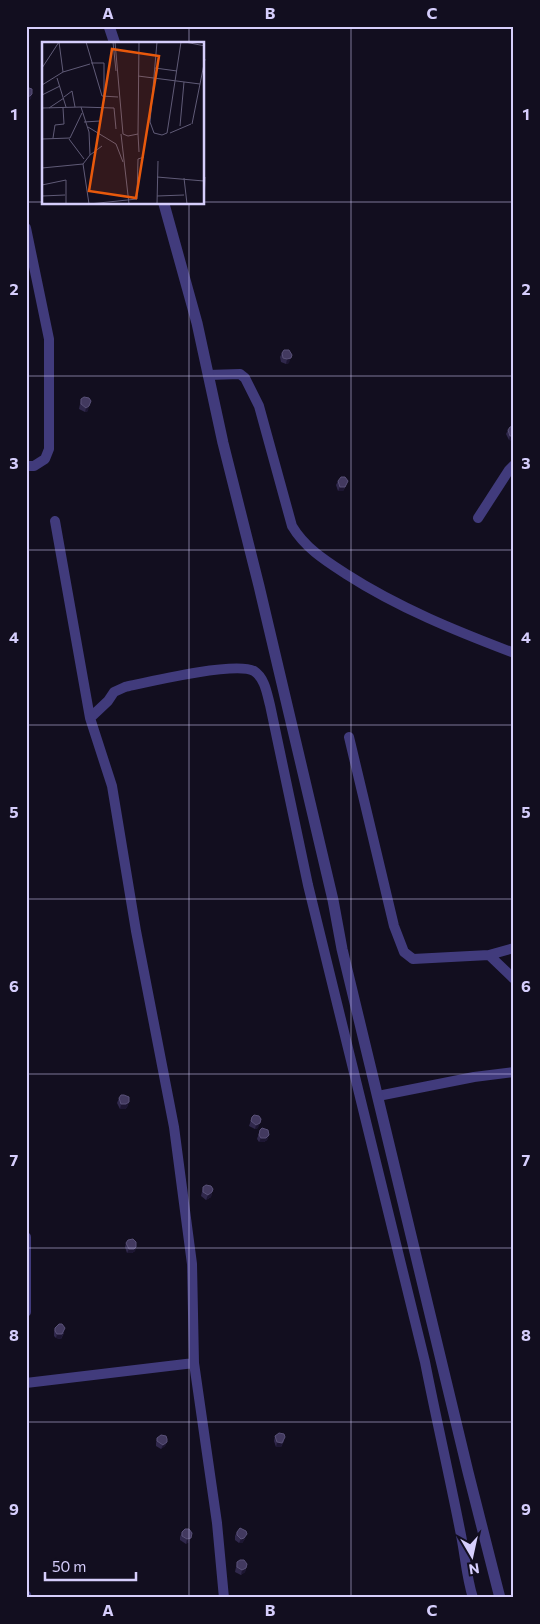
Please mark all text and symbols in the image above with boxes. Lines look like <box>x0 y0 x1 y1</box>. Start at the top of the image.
text: A <box>102 3 114 22</box>
text: B <box>265 3 276 22</box>
text: C <box>427 3 438 22</box>
inset map <box>42 42 205 205</box>
text: 1 <box>10 104 18 123</box>
text: 1 <box>522 104 530 123</box>
text: 2 <box>9 279 19 298</box>
text: 2 <box>521 279 531 298</box>
text: 3 <box>9 453 19 472</box>
text: 3 <box>521 453 531 472</box>
text: 4 <box>9 627 19 646</box>
text: 4 <box>521 627 531 646</box>
text: 5 <box>9 802 19 821</box>
text: 5 <box>521 802 531 821</box>
text: 6 <box>9 976 19 995</box>
text: 6 <box>521 976 531 995</box>
text: 7 <box>10 1150 19 1169</box>
text: 7 <box>522 1150 531 1169</box>
text: 8 <box>9 1325 19 1344</box>
text: 8 <box>521 1325 531 1344</box>
text: 9 <box>9 1499 19 1518</box>
text: 9 <box>521 1499 531 1518</box>
north arrow <box>448 1532 498 1582</box>
scale bar <box>45 1549 136 1581</box>
text: 50 m <box>52 1557 86 1575</box>
text: N <box>468 1560 481 1579</box>
text: A <box>102 1600 114 1619</box>
text: B <box>265 1600 276 1619</box>
text: C <box>427 1600 438 1619</box>

